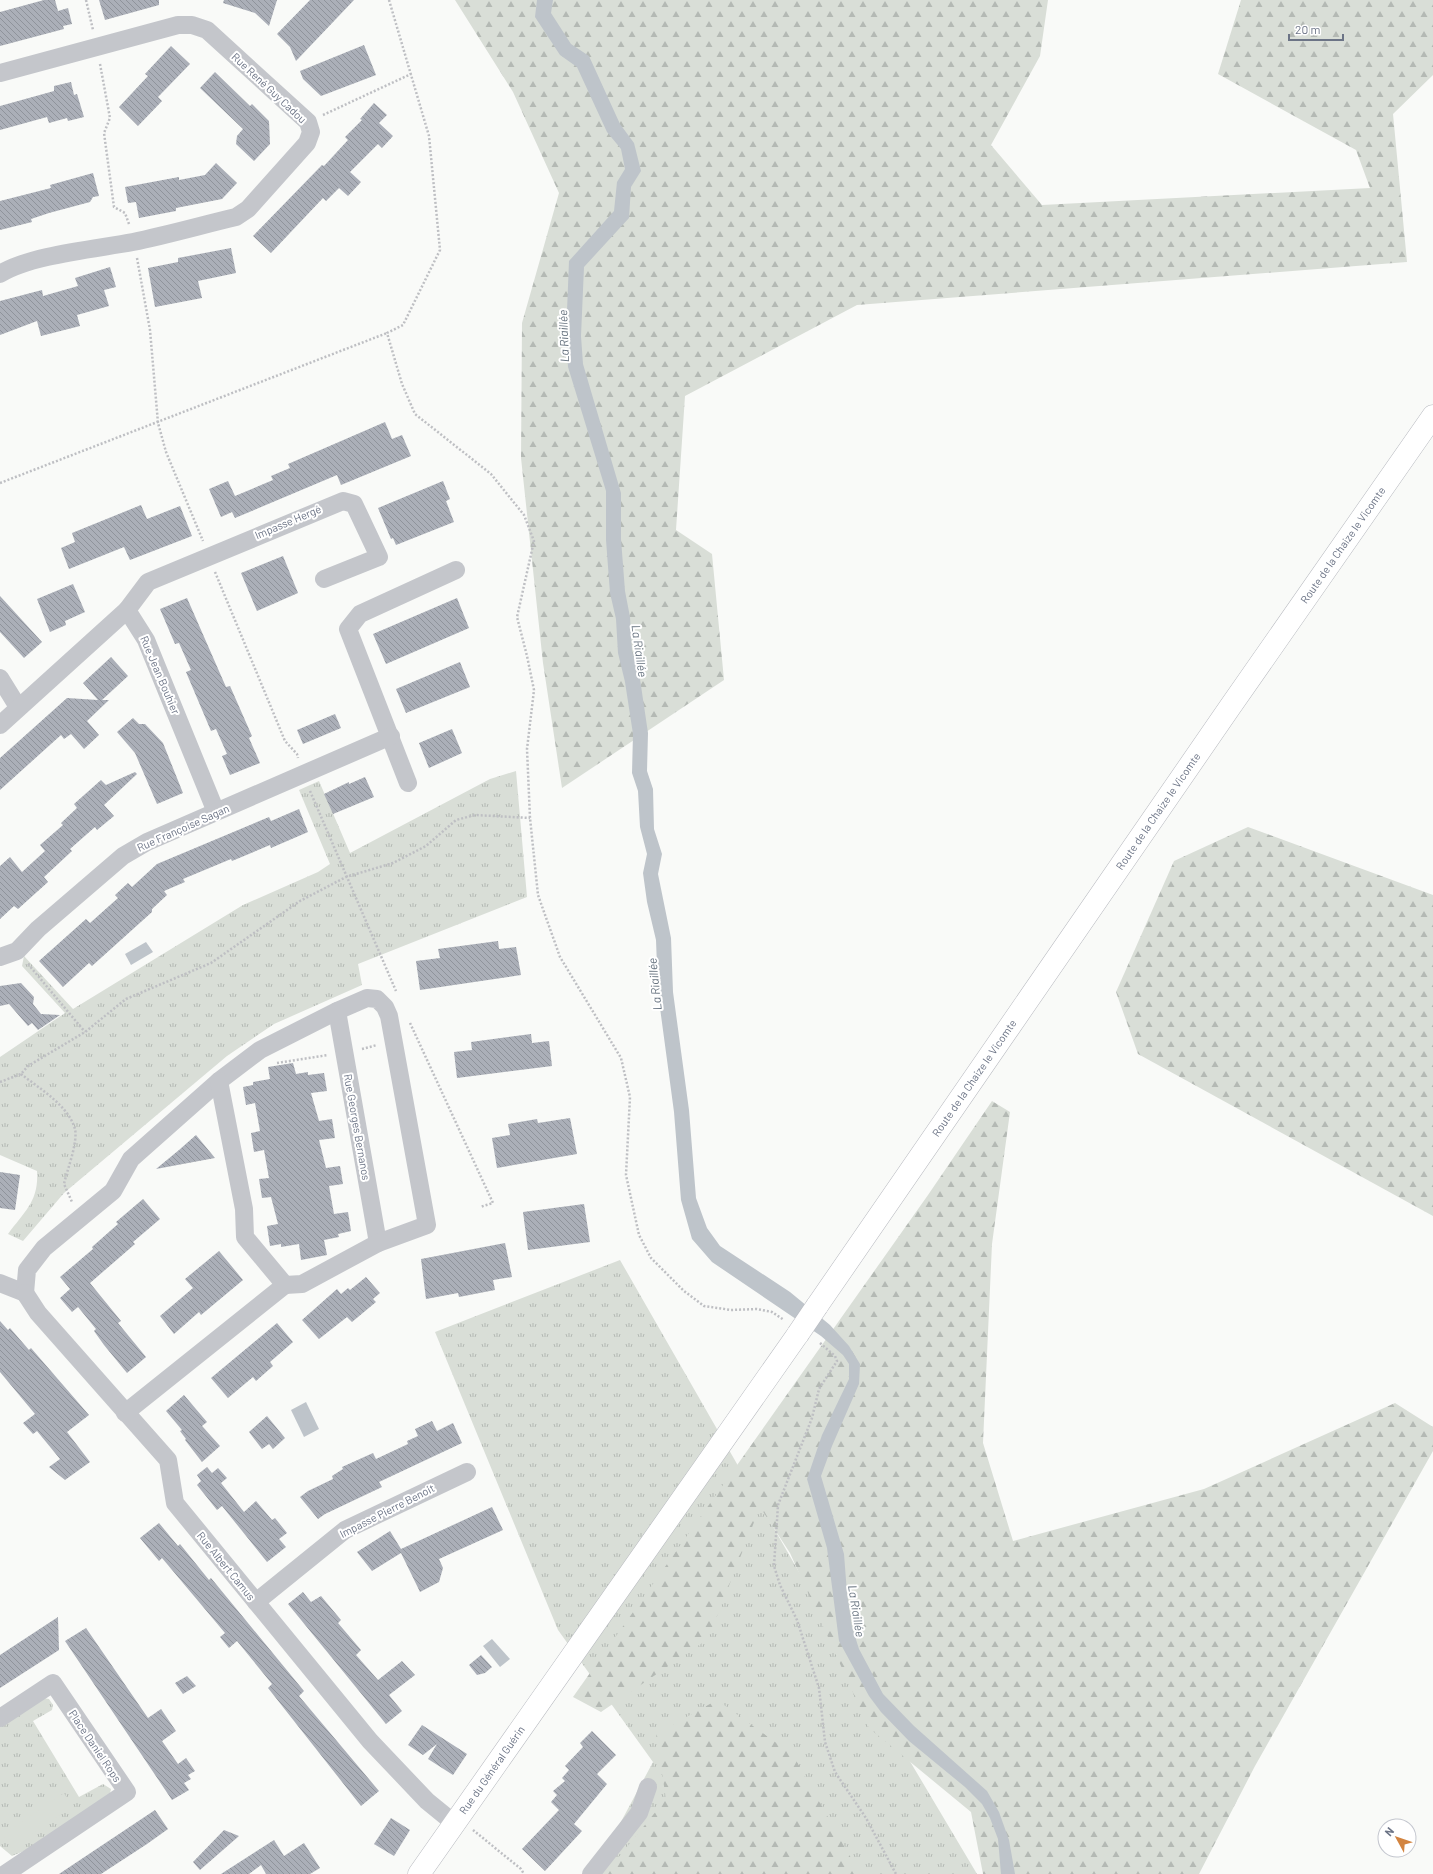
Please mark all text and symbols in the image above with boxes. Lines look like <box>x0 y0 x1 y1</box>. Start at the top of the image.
scale bar <box>1289 16 1343 42</box>
text: 20 m <box>1295 22 1321 36</box>
street label: Rue René Guy Cadou <box>229 50 309 126</box>
water label: La Riaillée <box>555 310 571 363</box>
street label: Route de la Chaize le Vicomte <box>1297 484 1388 606</box>
street label: Impasse Hergé <box>253 502 323 541</box>
water label: La Riaillée <box>629 624 651 678</box>
street label: Rue Jean Bouhier <box>138 634 183 716</box>
street label: Route de la Chaize le Vicomte <box>1113 750 1203 872</box>
street label: Rue Françoise Sagan <box>135 801 231 854</box>
water label: La Riaillée <box>644 957 664 1011</box>
street label: Route de la Chaize le Vicomte <box>929 1016 1019 1139</box>
street label: Rue Georges Bernanos <box>342 1073 373 1181</box>
street label: Impasse Pierre Benoit <box>337 1481 436 1540</box>
street label: Rue Albert Camus <box>195 1529 258 1603</box>
water label: La Riaillée <box>846 1584 868 1638</box>
street label: Place Daniel Rops <box>66 1707 124 1784</box>
street label: Rue du Général Guérin <box>456 1723 527 1816</box>
north arrow <box>1377 1818 1417 1858</box>
text: N <box>1382 1824 1396 1838</box>

